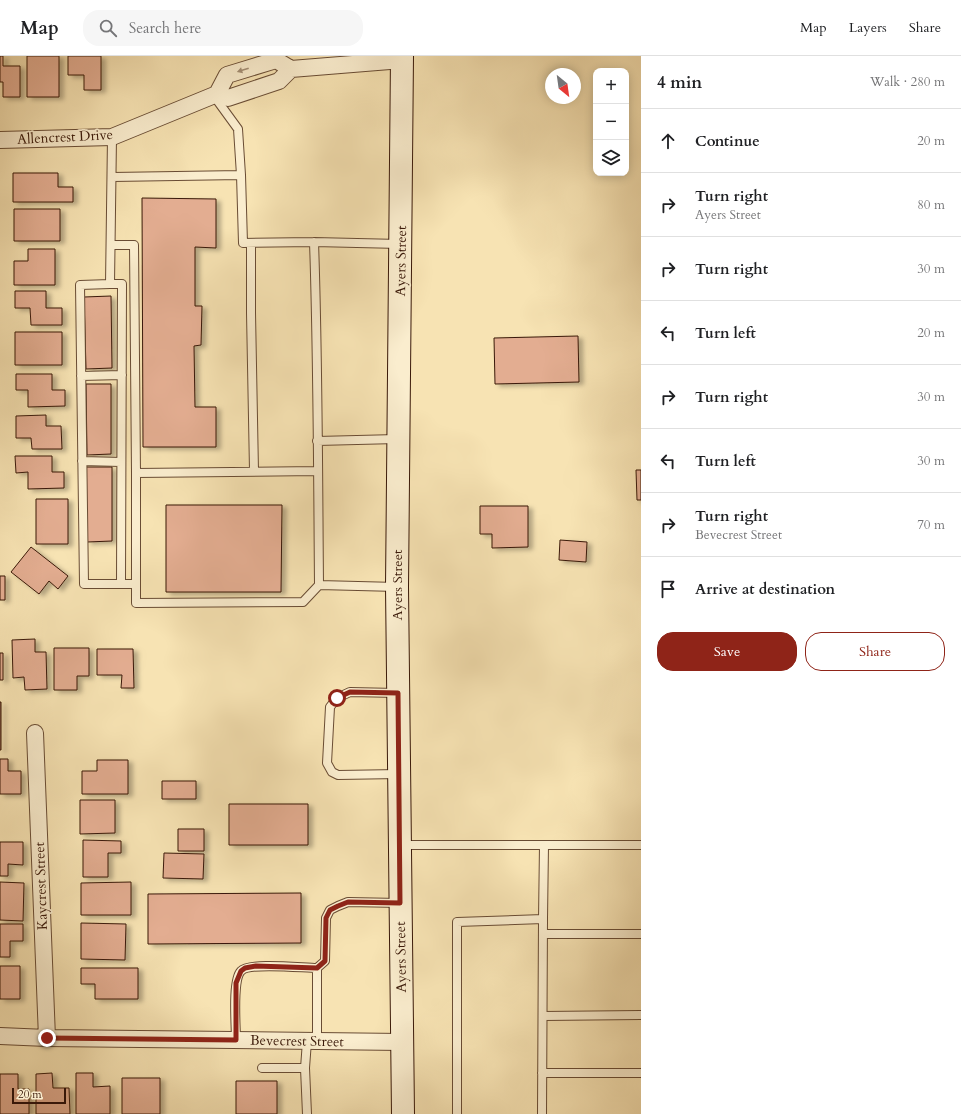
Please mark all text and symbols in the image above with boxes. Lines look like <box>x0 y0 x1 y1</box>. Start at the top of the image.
search box <box>83 10 363 46</box>
text: Map <box>20 15 59 41</box>
icon: search <box>97 17 119 39</box>
text: Search here <box>129 18 201 38</box>
text: Map <box>800 18 827 37</box>
text: Layers <box>849 18 887 37</box>
text: Share <box>909 18 941 37</box>
one-way arrow <box>236 67 248 73</box>
north arrow <box>545 68 581 104</box>
map controls <box>593 68 629 176</box>
button: + <box>593 68 629 104</box>
text: 4 min <box>657 71 702 94</box>
text: Walk · 280 m <box>870 73 945 91</box>
button: − <box>593 104 629 140</box>
street label: Allencrest Drive <box>17 125 113 149</box>
icon: ahead <box>657 130 679 152</box>
text: Continue <box>695 131 760 151</box>
text: 20 m <box>917 132 945 150</box>
button: layers <box>593 140 629 176</box>
text: Turn right <box>695 186 768 206</box>
icon: right <box>657 194 679 216</box>
text: 80 m <box>917 196 945 214</box>
text: Ayers Street <box>695 206 761 224</box>
street label: Ayers Street <box>391 225 411 297</box>
icon: right <box>657 258 679 280</box>
text: Turn right <box>695 259 768 279</box>
text: 30 m <box>917 260 945 278</box>
icon: left <box>657 322 679 344</box>
text: Turn left <box>695 323 756 343</box>
text: 20 m <box>917 324 945 342</box>
icon: right <box>657 386 679 408</box>
text: Turn right <box>695 387 768 407</box>
text: 30 m <box>917 388 945 406</box>
icon: left <box>657 450 679 472</box>
text: Turn left <box>695 451 756 471</box>
text: 30 m <box>917 452 945 470</box>
text: Turn right <box>695 506 768 526</box>
icon: right <box>657 514 679 536</box>
text: 70 m <box>917 516 945 534</box>
text: Bevecrest Street <box>695 526 782 544</box>
street label: Ayers Street <box>388 549 407 620</box>
icon: arrive <box>657 578 679 600</box>
text: Arrive at destination <box>695 579 835 599</box>
button: Save <box>657 632 797 671</box>
button: Share <box>805 632 945 671</box>
route start <box>328 689 346 707</box>
street label: Kaycrest Street <box>30 841 52 930</box>
street label: Ayers Street <box>391 921 411 993</box>
route end <box>38 1029 56 1047</box>
street label: Bevecrest Street <box>250 1031 345 1051</box>
scale bar <box>12 1086 66 1105</box>
text: 20 m <box>18 1087 42 1102</box>

